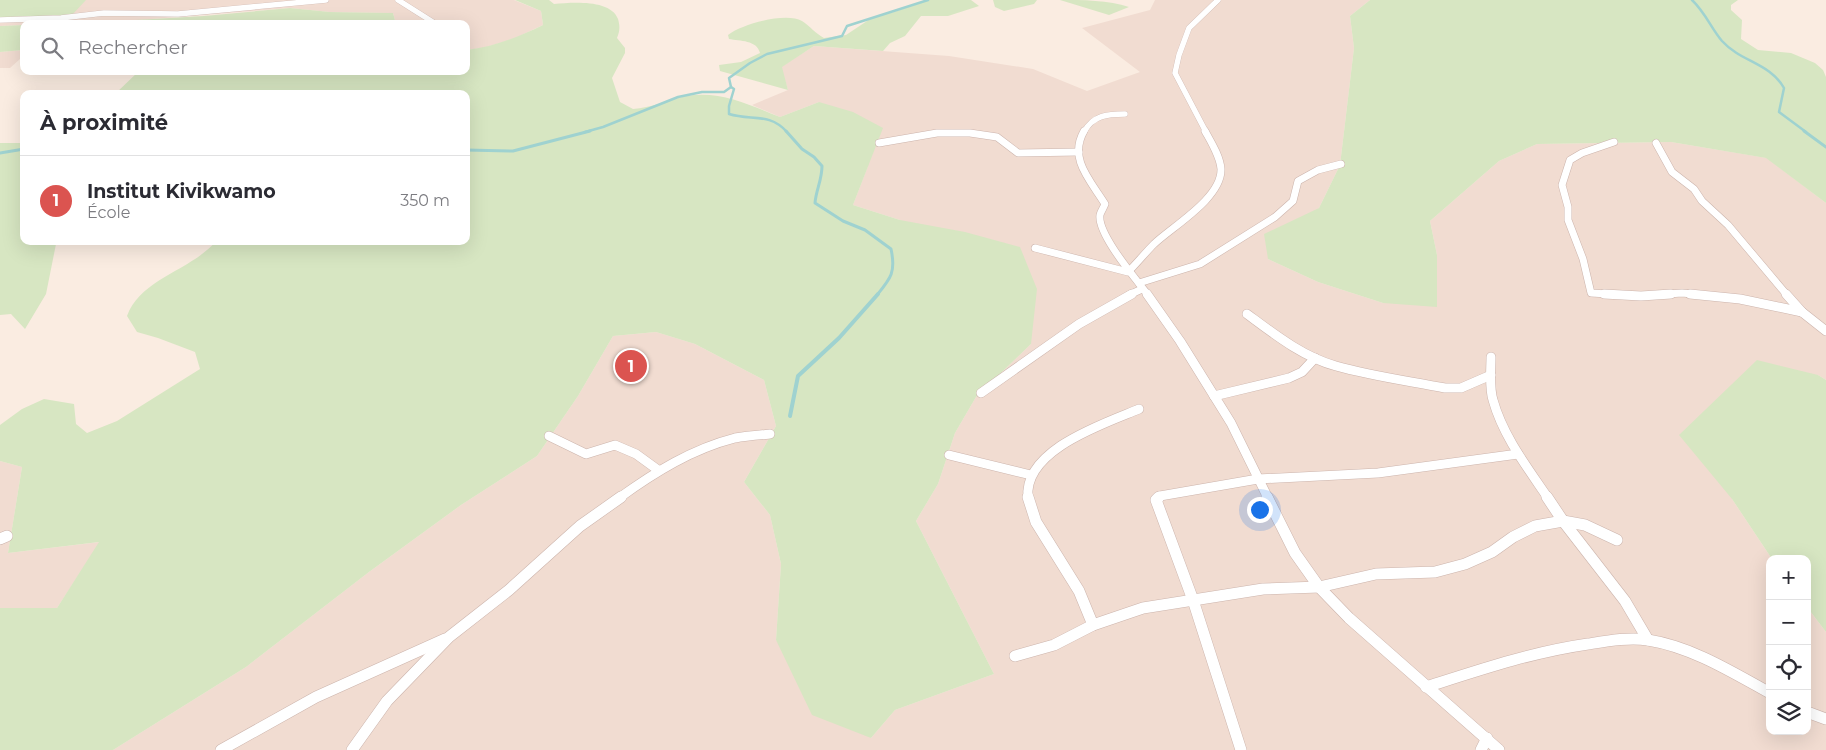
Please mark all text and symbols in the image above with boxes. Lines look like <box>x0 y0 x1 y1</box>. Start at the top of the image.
search box <box>20 20 470 75</box>
icon: search <box>38 34 66 62</box>
text: Rechercher <box>78 36 188 59</box>
text: À proximité <box>40 110 168 135</box>
text: Institut Kivikwamo <box>87 180 276 203</box>
text: 1 <box>53 191 59 210</box>
text: 350 m <box>400 191 450 210</box>
text: École <box>87 203 130 222</box>
pin: 1 <box>615 347 647 385</box>
your location <box>1247 497 1273 523</box>
map controls <box>1766 555 1811 735</box>
button: + <box>1766 555 1811 600</box>
button: − <box>1766 600 1811 645</box>
button: locate <box>1766 645 1811 690</box>
button: layers <box>1766 690 1811 735</box>

